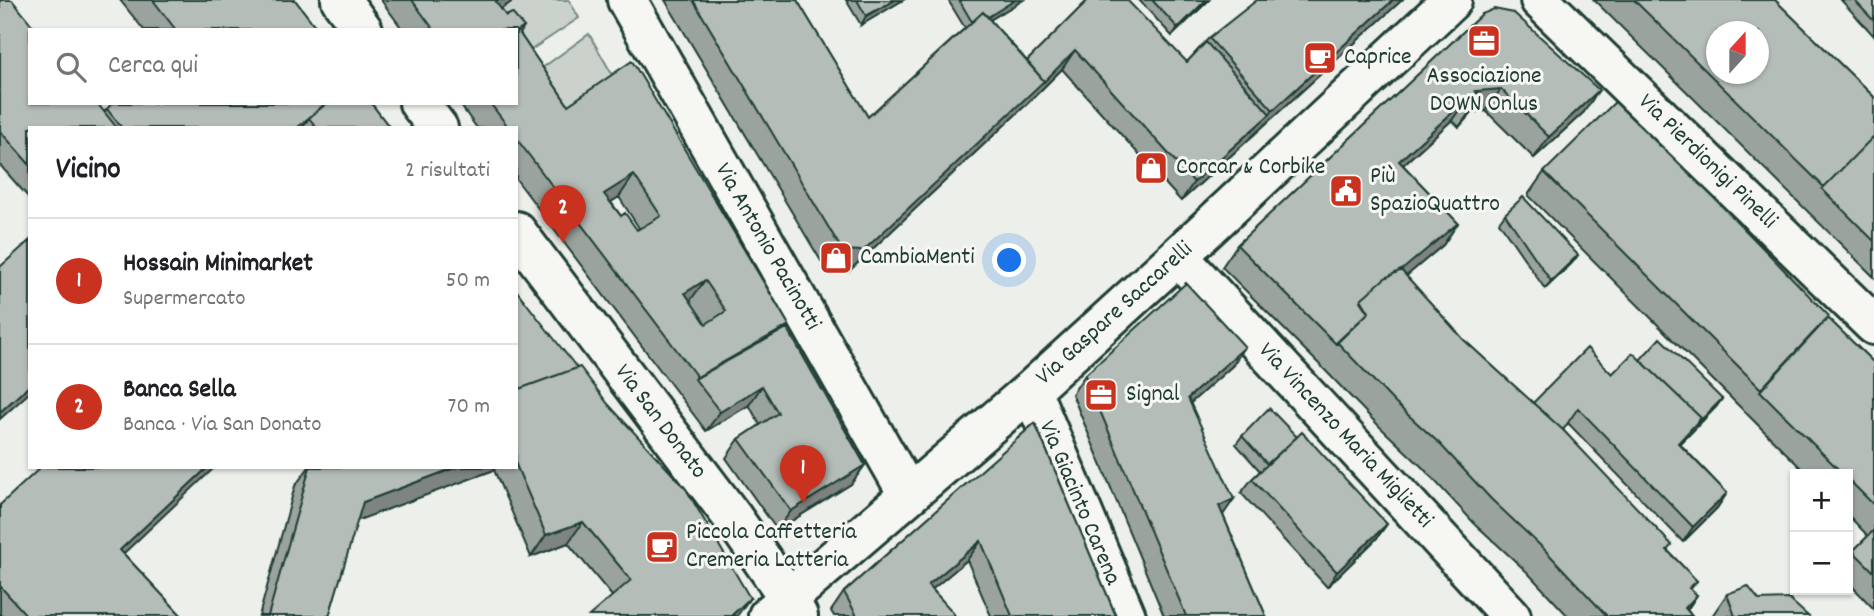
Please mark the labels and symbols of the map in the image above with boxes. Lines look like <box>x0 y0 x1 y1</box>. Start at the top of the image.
north arrow <box>1706 21 1769 84</box>
office icon: Associazione DOWN Onlus <box>1465 22 1503 60</box>
cafe icon: Caprice <box>1301 39 1339 77</box>
place label: Caprice <box>1344 41 1412 75</box>
place label: Associazione DOWN Onlus <box>1426 60 1542 122</box>
street label: Via Pierdionigi Pinelli <box>1630 86 1784 238</box>
shop icon: Corcar & Corbike <box>1132 149 1170 187</box>
place label: Corcar & Corbike <box>1176 151 1325 185</box>
street label: Via Antonio Pacinotti <box>705 157 829 337</box>
place label: Più SpazioQuattro <box>1370 160 1500 222</box>
public building icon: Più SpazioQuattro <box>1327 172 1365 210</box>
pin: 2 <box>540 185 586 243</box>
street label: Via Gaspare Saccarelli <box>1029 234 1201 394</box>
shop icon: CambiaMenti <box>817 239 855 277</box>
place label: CambiaMenti <box>860 241 975 275</box>
your location <box>992 243 1026 277</box>
street label: Via Vincenzo Maria Miglietti <box>1250 335 1440 537</box>
street label: Via San Donato <box>605 357 715 487</box>
office icon: Signal <box>1082 376 1120 414</box>
place label: Signal <box>1126 378 1180 412</box>
street label: Via Giacinto Carena <box>1029 416 1129 591</box>
pin: 1 <box>780 445 826 503</box>
place label: Piccola Caffetteria Cremeria Latteria <box>686 516 857 578</box>
cafe icon: Piccola Caffetteria Cremeria Latteria <box>643 528 681 566</box>

